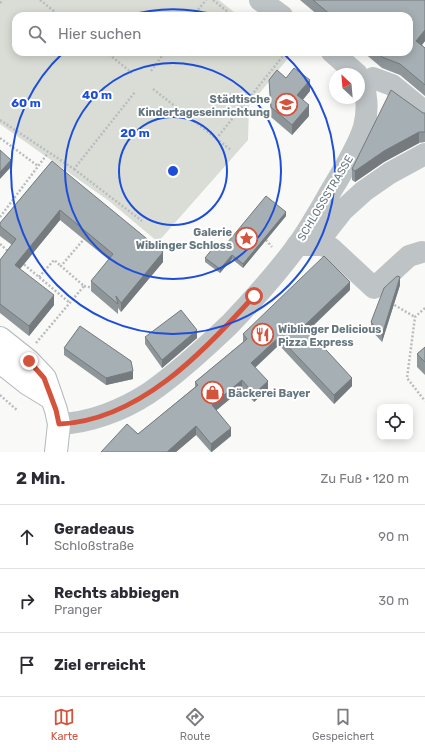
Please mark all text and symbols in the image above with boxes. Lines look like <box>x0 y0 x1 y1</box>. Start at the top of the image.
search box <box>12 12 413 56</box>
icon: search <box>26 23 48 45</box>
text: Hier suchen <box>58 25 141 43</box>
north arrow <box>329 68 365 104</box>
text: 40 m <box>82 88 112 102</box>
school or university icon: Städtische Kindertageseinrichtung <box>273 92 299 118</box>
place label: Städtische Kindertageseinrichtung <box>138 93 270 119</box>
text: 60 m <box>11 96 41 110</box>
text: 20 m <box>120 126 150 140</box>
street label: SCHLOSSSTRASSE <box>295 153 356 243</box>
centre of rings <box>166 164 180 178</box>
place icon: Galerie Wiblinger Schloss <box>234 225 260 251</box>
place label: Galerie Wiblinger Schloss <box>136 226 232 252</box>
route start <box>245 287 263 305</box>
restaurant icon: Wiblinger Delicious Pizza Express <box>249 322 275 348</box>
place label: Wiblinger Delicious Pizza Express <box>278 323 381 349</box>
route end <box>20 352 38 370</box>
shop icon: Bäckerei Bayer <box>200 380 226 406</box>
place label: Bäckerei Bayer <box>228 387 310 400</box>
map controls <box>377 404 413 440</box>
button: locate <box>377 404 413 440</box>
text: 2 Min. <box>16 468 65 488</box>
text: Zu Fuß · 120 m <box>321 471 409 486</box>
text: Geradeaus <box>54 520 134 538</box>
icon: ahead <box>16 526 38 548</box>
text: 90 m <box>378 529 409 544</box>
text: Schloßstraße <box>54 538 134 553</box>
text: Rechts abbiegen <box>54 584 179 602</box>
icon: right <box>16 590 38 612</box>
text: 30 m <box>378 593 409 608</box>
text: Pranger <box>54 602 102 617</box>
icon: arrive <box>16 654 38 676</box>
text: Ziel erreicht <box>54 656 146 674</box>
tab: Karte <box>51 706 78 743</box>
tab: Route <box>180 706 210 743</box>
tab: Gespeichert <box>312 706 374 743</box>

